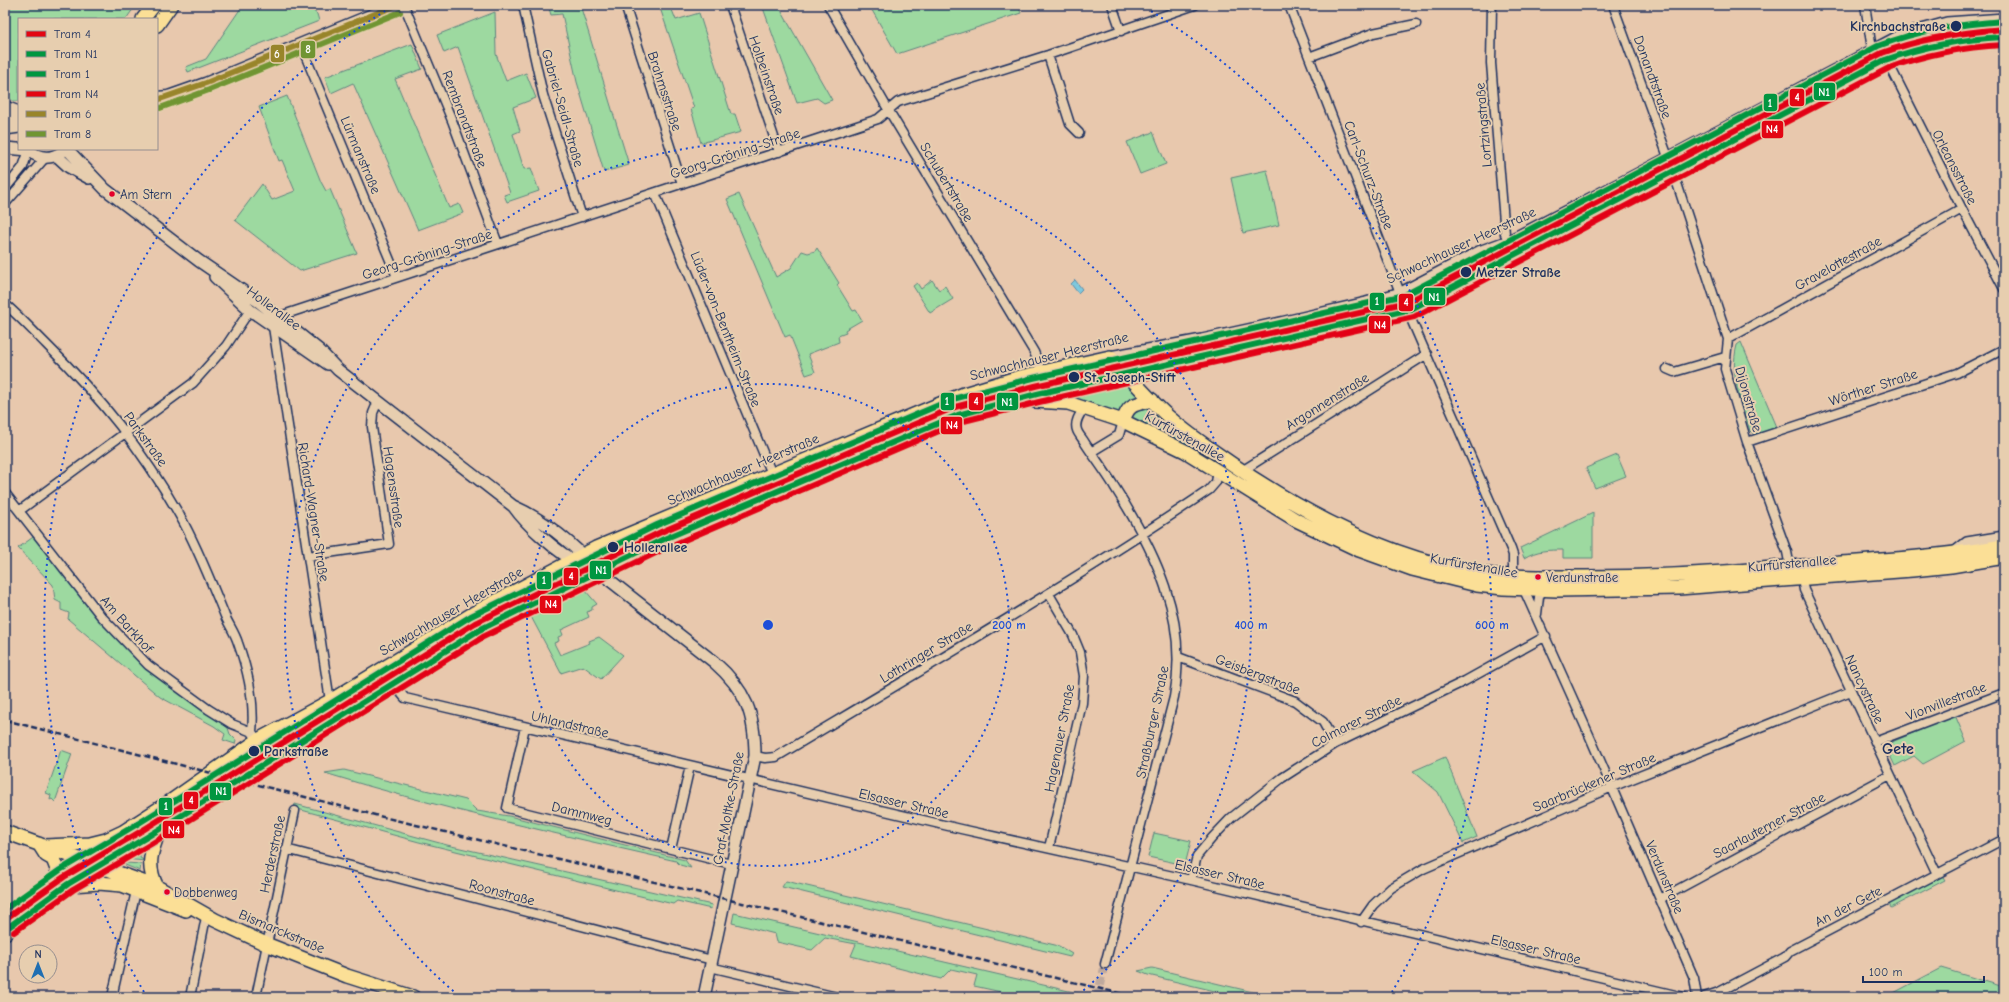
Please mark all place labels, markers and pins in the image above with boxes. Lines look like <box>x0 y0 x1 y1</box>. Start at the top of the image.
place label: Kirchbachstraße <box>1850 18 1946 35</box>
marker: Kirchbachstraße <box>1949 19 1963 33</box>
place label: Am Stern <box>120 187 172 202</box>
marker: Am Stern <box>107 189 117 199</box>
place label: Metzer Straße <box>1476 264 1561 281</box>
marker: Metzer Straße <box>1459 265 1473 279</box>
place label: St. Joseph-Stift <box>1084 369 1176 386</box>
marker: St. Joseph-Stift <box>1067 370 1081 384</box>
place label: Hollerallee <box>624 539 688 556</box>
marker: Hollerallee <box>606 540 620 554</box>
place label: Verdunstraße <box>1546 570 1619 585</box>
marker: Verdunstraße <box>1533 572 1543 582</box>
centre of rings <box>761 618 775 632</box>
place label: Parkstraße <box>264 743 328 760</box>
marker: Parkstraße <box>247 744 261 758</box>
place label: Dobbenweg <box>174 885 238 900</box>
marker: Dobbenweg <box>162 887 172 897</box>

